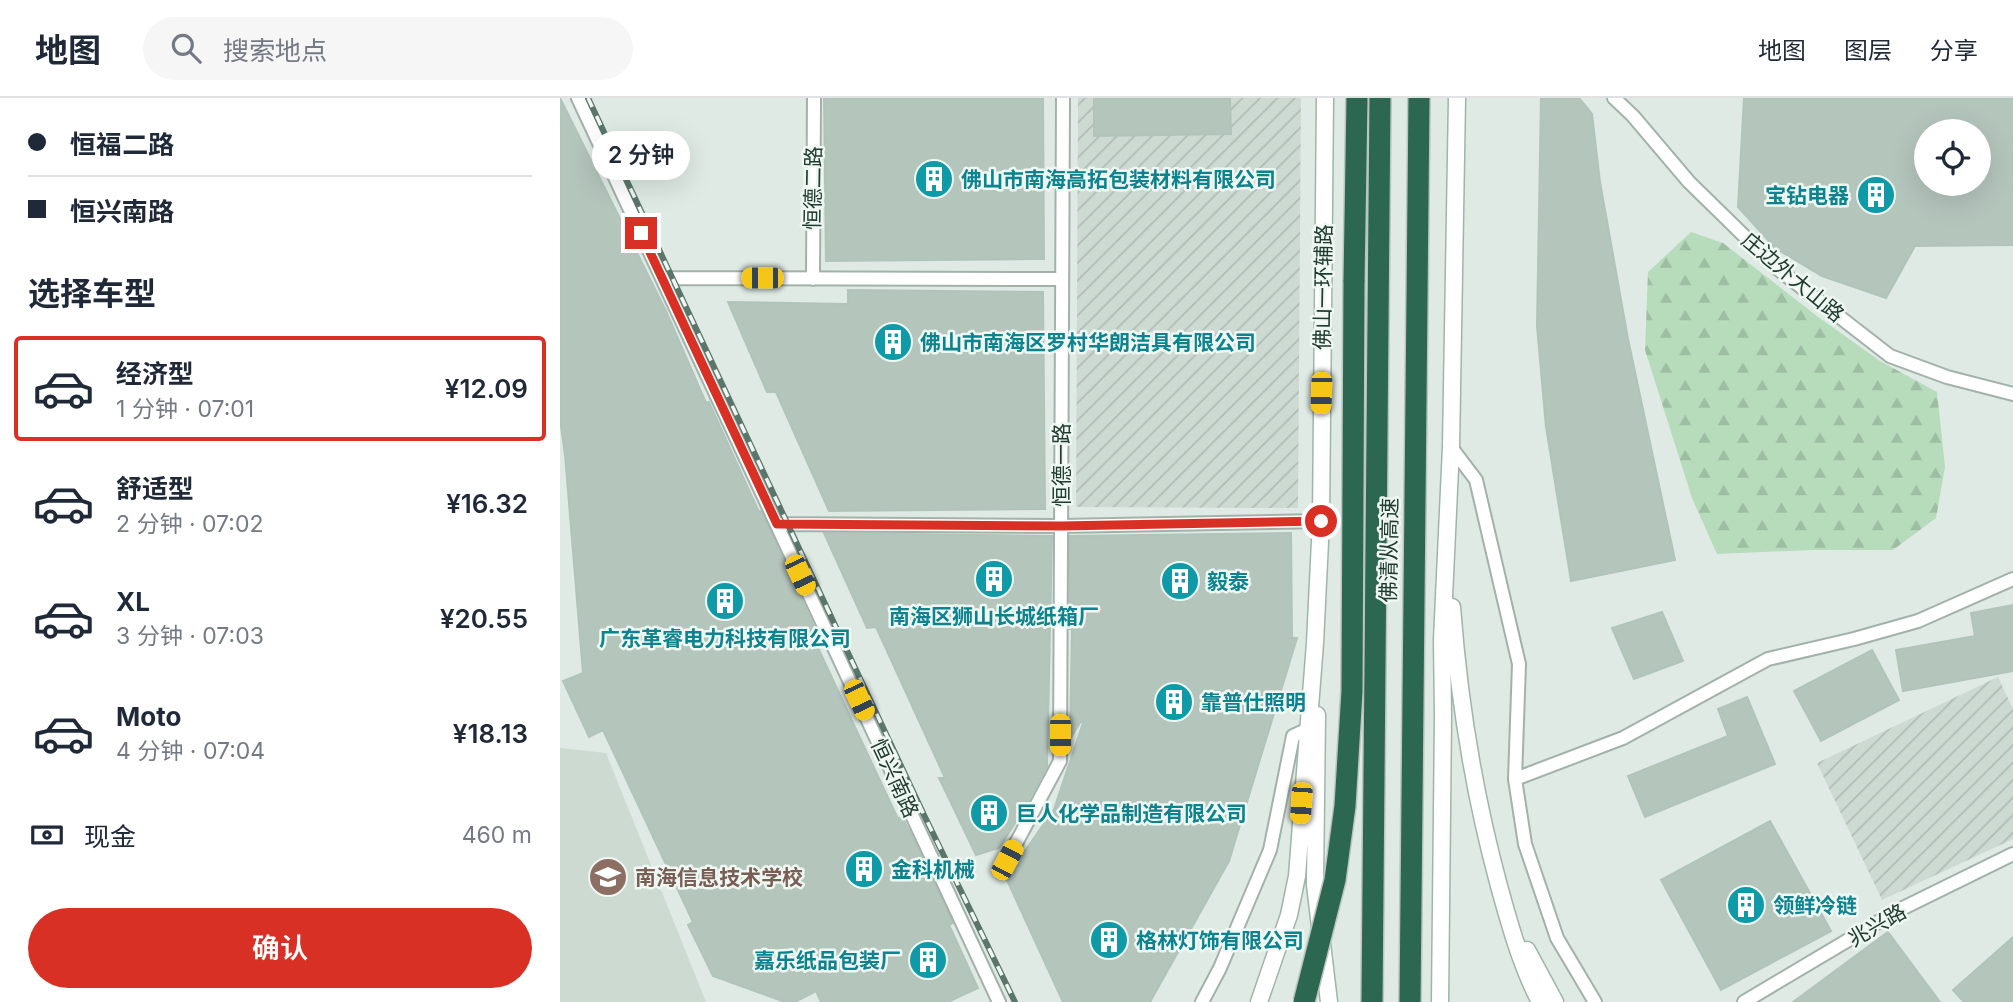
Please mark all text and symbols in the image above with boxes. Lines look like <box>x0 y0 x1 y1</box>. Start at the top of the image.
search box <box>143 17 633 80</box>
icon: search <box>167 29 205 67</box>
text: 地图 <box>35 30 101 70</box>
text: 搜索地点 <box>223 35 327 66</box>
text: 地图 <box>1758 36 1806 65</box>
text: 图层 <box>1844 36 1892 65</box>
text: 分享 <box>1930 36 1978 65</box>
map controls <box>1914 119 1991 196</box>
button: locate <box>1914 119 1991 196</box>
text: 恒福二路 <box>70 129 174 160</box>
callout: 2 分钟 <box>592 131 690 180</box>
text: 2 分钟 <box>608 141 674 169</box>
street label: 恒德二路 <box>800 146 826 230</box>
building icon: 佛山市南海高拓包装材料有限公司 <box>913 158 955 200</box>
place label: 佛山市南海高拓包装材料有限公司 <box>961 167 1276 192</box>
building icon: 宝钻电器 <box>1855 174 1897 216</box>
place label: 宝钻电器 <box>1765 183 1849 208</box>
text: 恒兴南路 <box>70 196 174 227</box>
route end <box>625 217 657 249</box>
street label: 佛山一环辅路 <box>1309 224 1337 350</box>
street label: 庄边外大山路 <box>1737 227 1849 327</box>
car <box>742 268 784 289</box>
text: 选择车型 <box>28 274 156 313</box>
building icon: 佛山市南海区罗村华朗洁具有限公司 <box>872 321 914 363</box>
place label: 佛山市南海区罗村华朗洁具有限公司 <box>920 330 1256 355</box>
icon: car <box>32 357 95 420</box>
text: 经济型 <box>116 358 194 389</box>
car <box>1310 372 1333 414</box>
text: ¥12.09 <box>445 373 528 404</box>
text: 1 分钟 · 07:01 <box>116 395 254 423</box>
street label: 恒德一路 <box>1049 423 1074 507</box>
icon: car <box>32 472 95 535</box>
text: 舒适型 <box>116 473 194 504</box>
text: ¥16.32 <box>446 488 528 519</box>
street label: 佛清从高速 <box>1376 497 1402 603</box>
route start <box>1305 505 1337 537</box>
text: 2 分钟 · 07:02 <box>116 510 264 538</box>
car <box>782 552 819 598</box>
building icon: 南海区狮山长城纸箱厂 <box>973 558 1015 600</box>
building icon: 毅泰 <box>1159 560 1201 602</box>
place label: 毅泰 <box>1207 569 1249 594</box>
building icon: 广东革睿电力科技有限公司 <box>704 580 746 622</box>
text: XL <box>116 586 150 617</box>
icon: car <box>32 587 95 650</box>
text: ¥20.55 <box>440 603 528 634</box>
place label: 南海区狮山长城纸箱厂 <box>889 604 1099 629</box>
text: 3 分钟 · 07:03 <box>116 622 264 650</box>
place label: 广东革睿电力科技有限公司 <box>599 626 851 651</box>
car <box>841 677 878 723</box>
building icon: 靠普仕照明 <box>1153 681 1195 723</box>
place label: 靠普仕照明 <box>1201 690 1306 715</box>
text: Moto <box>116 701 181 732</box>
icon: car <box>32 702 95 765</box>
car <box>1050 714 1071 756</box>
text: ¥18.13 <box>453 718 528 749</box>
street label: 恒兴南路 <box>866 735 924 821</box>
text: 4 分钟 · 07:04 <box>116 737 265 765</box>
car <box>1290 781 1313 825</box>
building icon: 巨人化学品制造有限公司 <box>968 792 1010 834</box>
place label: 巨人化学品制造有限公司 <box>1016 801 1247 826</box>
icon: cash <box>28 816 66 854</box>
text: 现金 <box>84 821 136 852</box>
text: 460 m <box>462 821 532 849</box>
car <box>988 837 1027 883</box>
building icon: 金科机械 <box>843 848 885 890</box>
school or university icon: 南海信息技术学校 <box>587 856 629 898</box>
place label: 金科机械 <box>891 857 975 882</box>
place label: 南海信息技术学校 <box>635 865 803 890</box>
building icon: 领鲜冷链 <box>1725 884 1767 926</box>
place label: 领鲜冷链 <box>1773 893 1857 918</box>
street label: 兆兴路 <box>1843 898 1911 952</box>
button: 确认 <box>28 908 532 988</box>
building icon: 格林灯饰有限公司 <box>1088 919 1130 961</box>
place label: 格林灯饰有限公司 <box>1136 928 1304 953</box>
building icon: 嘉乐纸品包装厂 <box>907 939 949 981</box>
place label: 嘉乐纸品包装厂 <box>754 948 901 973</box>

